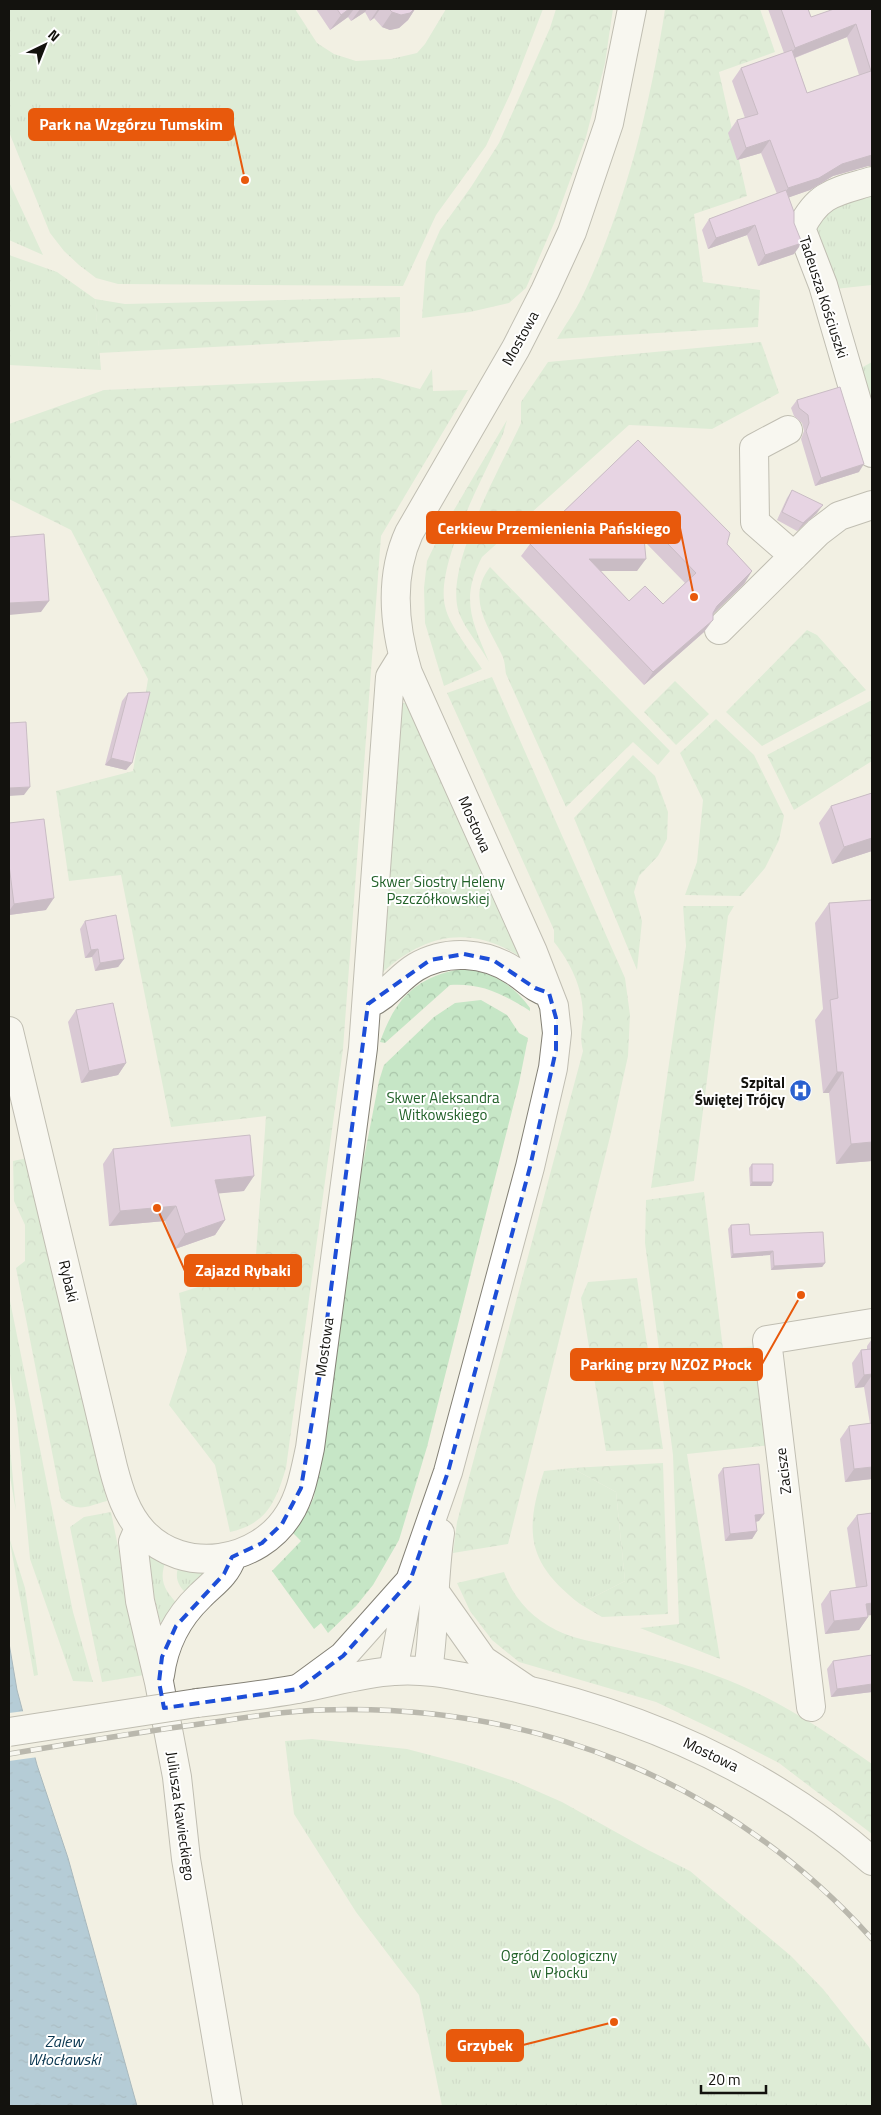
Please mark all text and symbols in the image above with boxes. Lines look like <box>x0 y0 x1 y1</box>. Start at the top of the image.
north arrow <box>20 20 70 70</box>
text: N <box>43 24 65 46</box>
callout: Park na Wzgórzu Tumskim <box>29 109 233 140</box>
text: Park na Wzgórzu Tumskim <box>39 112 223 136</box>
street label: Tadeusza Kościuszki <box>793 233 855 361</box>
street label: Mostowa <box>496 306 545 370</box>
callout: Cerkiew Przemienienia Pańskiego <box>427 512 680 543</box>
text: Cerkiew Przemienienia Pańskiego <box>438 516 670 540</box>
street label: Mostowa <box>452 792 498 856</box>
park label: Skwer Siostry Heleny Pszczółkowskiej <box>371 870 505 910</box>
place label: Szpital Świętej Trójcy <box>695 1071 785 1111</box>
hospital icon: Szpital Świętej Trójcy <box>789 1079 813 1103</box>
park label: Skwer Aleksandra Witkowskiego <box>386 1086 500 1126</box>
callout: Zajazd Rybaki <box>185 1255 301 1286</box>
street label: Rybaki <box>53 1258 85 1304</box>
text: Zajazd Rybaki <box>195 1258 291 1282</box>
street label: Mostowa <box>308 1316 340 1378</box>
callout: Parking przy NZOZ Płock <box>571 1349 762 1380</box>
text: Parking przy NZOZ Płock <box>580 1352 753 1376</box>
street label: Zacisze <box>769 1446 797 1496</box>
street label: Mostowa <box>679 1731 743 1778</box>
street label: Juliusza Kawieckiego <box>161 1750 201 1882</box>
park label: Ogród Zoologiczny w Płocku <box>501 1944 617 1984</box>
water label: Zalew Włocławski <box>27 2029 102 2071</box>
callout: Grzybek <box>447 2030 523 2061</box>
text: Grzybek <box>457 2033 514 2057</box>
scale bar <box>701 2062 766 2094</box>
text: 20 m <box>708 2068 741 2091</box>

